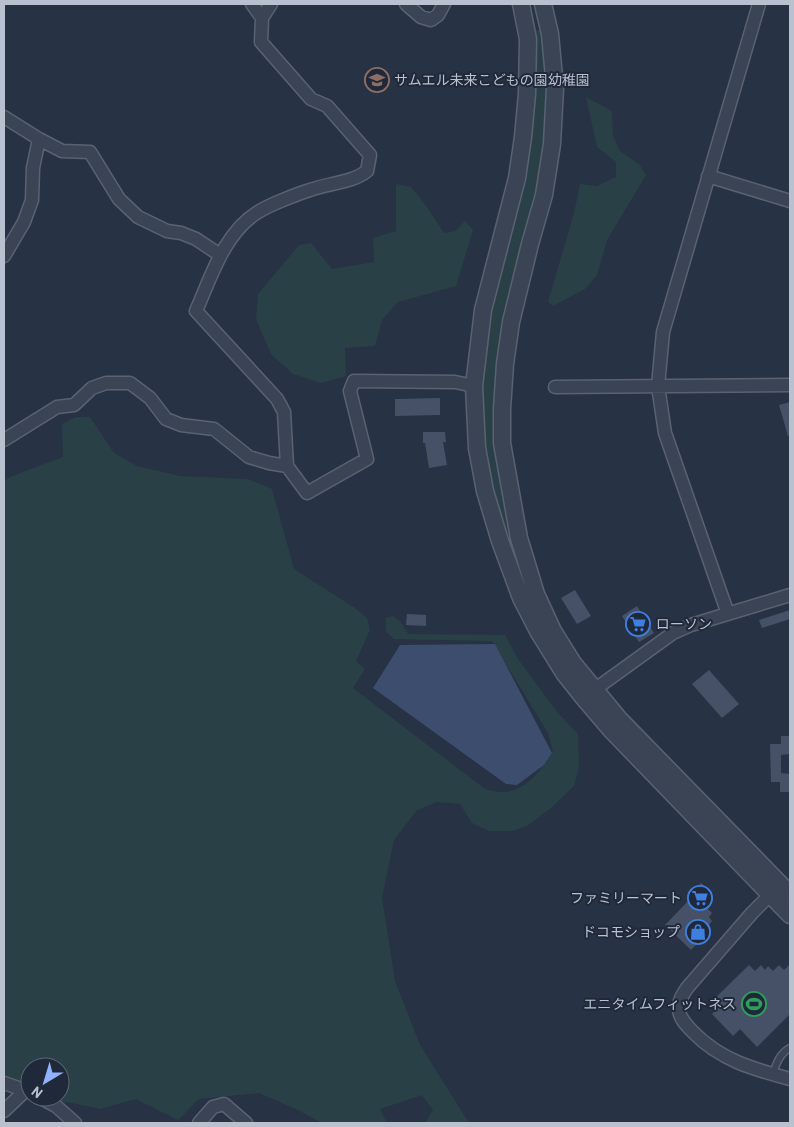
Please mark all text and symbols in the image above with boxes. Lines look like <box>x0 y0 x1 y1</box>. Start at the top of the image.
school or university icon: サムエル未来こどもの園幼稚園 <box>364 67 390 93</box>
place label: サムエル未来こどもの園幼稚園 <box>394 71 590 88</box>
supermarket icon: ローソン <box>625 611 651 637</box>
place label: ローソン <box>656 615 712 632</box>
supermarket icon: ファミリーマート <box>687 885 713 911</box>
place label: ファミリーマート <box>570 889 682 906</box>
shop icon: ドコモショップ <box>685 919 711 945</box>
place label: ドコモショップ <box>582 923 680 940</box>
sports icon: エニタイムフィットネス <box>741 991 767 1017</box>
place label: エニタイムフィットネス <box>583 995 736 1012</box>
north arrow <box>20 1057 70 1107</box>
text: N <box>28 1083 46 1102</box>

